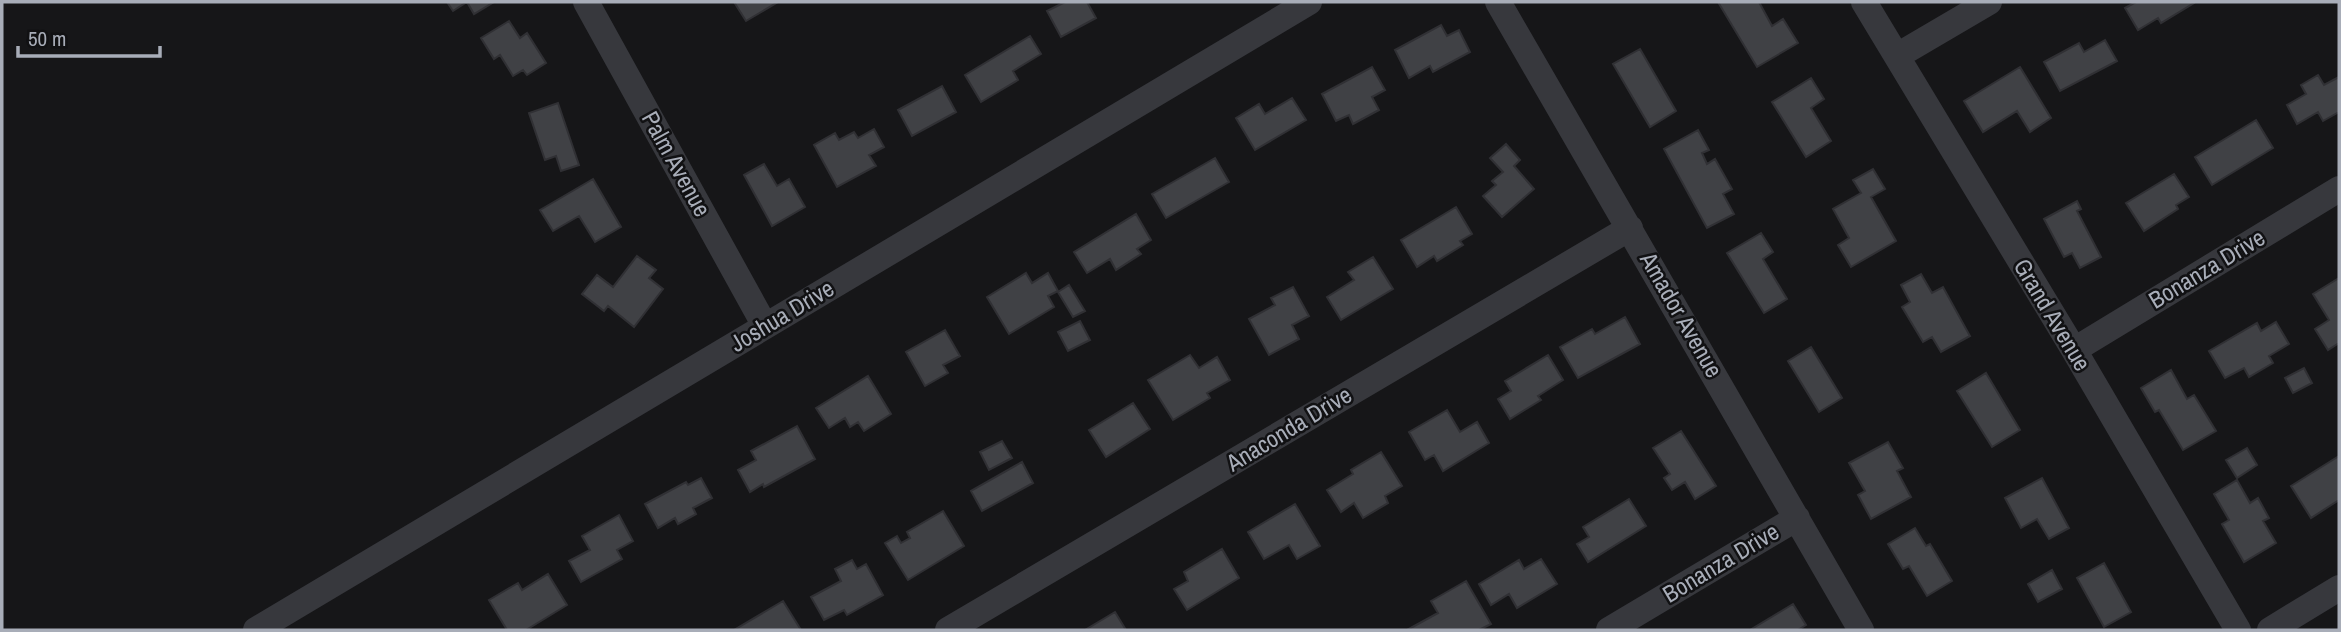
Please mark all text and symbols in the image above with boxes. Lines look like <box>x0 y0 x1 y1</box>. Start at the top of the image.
scale bar <box>18 14 159 58</box>
text: 50 m <box>28 24 66 53</box>
street label: Palm Avenue <box>635 105 719 222</box>
street label: Bonanza Drive <box>2142 221 2271 315</box>
street label: Amador Avenue <box>1633 245 1731 383</box>
street label: Grand Avenue <box>2007 252 2099 377</box>
street label: Joshua Drive <box>724 272 839 359</box>
street label: Anaconda Drive <box>1219 378 1357 479</box>
street label: Bonanza Drive <box>1656 515 1785 609</box>

